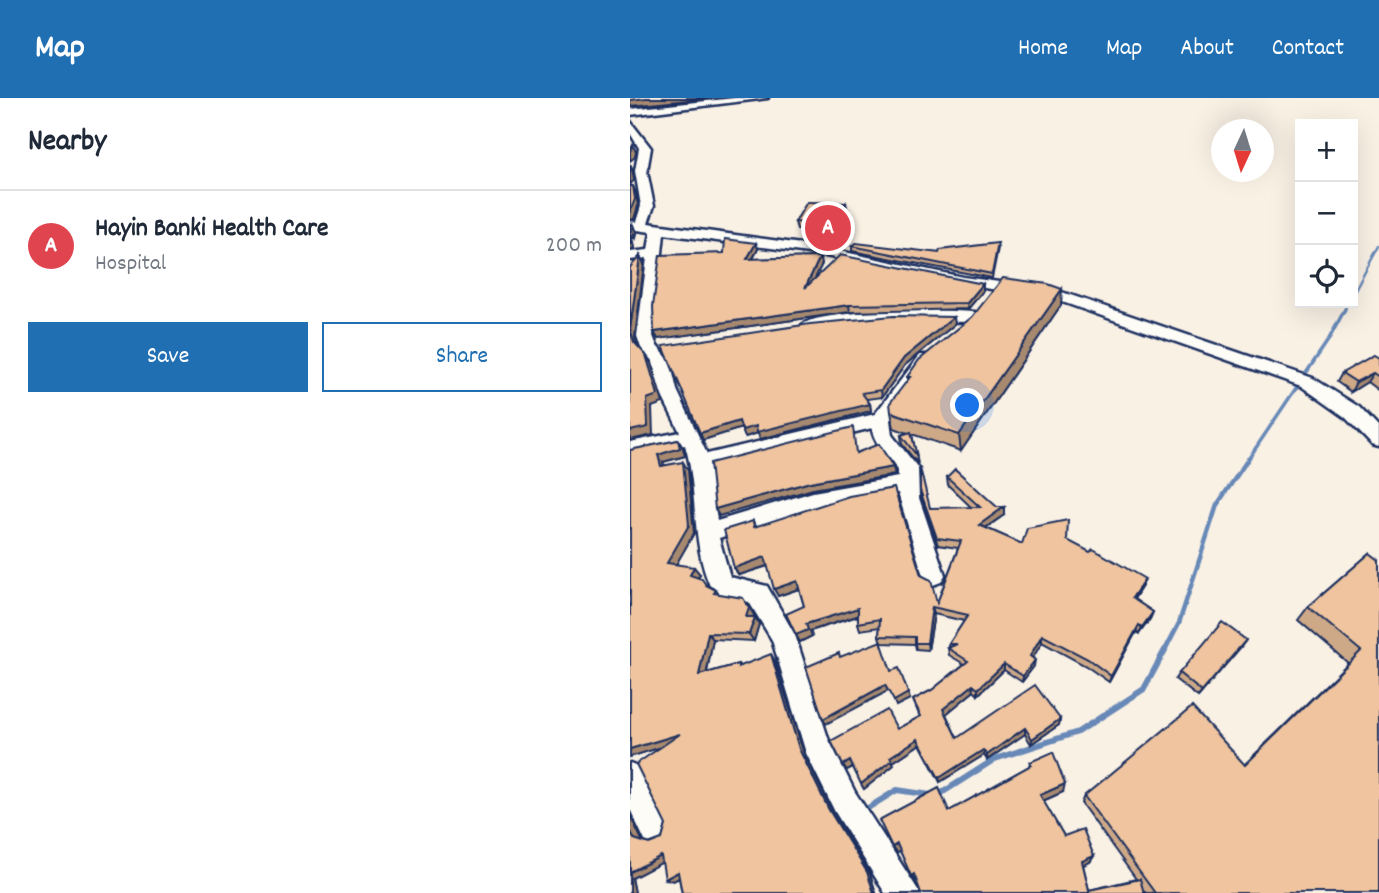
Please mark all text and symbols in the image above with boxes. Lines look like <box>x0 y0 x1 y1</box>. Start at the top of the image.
text: Map <box>35 26 85 73</box>
text: Home <box>1018 32 1068 66</box>
text: Map <box>1106 32 1142 66</box>
text: About <box>1180 32 1234 66</box>
text: Contact <box>1272 32 1344 66</box>
north arrow <box>1211 119 1274 182</box>
map controls <box>1295 119 1358 308</box>
button: + <box>1295 119 1358 182</box>
text: Nearby <box>28 122 106 165</box>
button: − <box>1295 182 1358 245</box>
pin: A <box>805 202 851 254</box>
text: Hayin Banki Health Care <box>95 211 328 248</box>
text: A <box>45 230 57 263</box>
text: 200 m <box>546 230 602 263</box>
button: locate <box>1295 245 1358 308</box>
text: Hospital <box>95 248 166 281</box>
button: Save <box>28 322 308 392</box>
button: Share <box>322 322 602 392</box>
your location <box>950 388 984 422</box>

